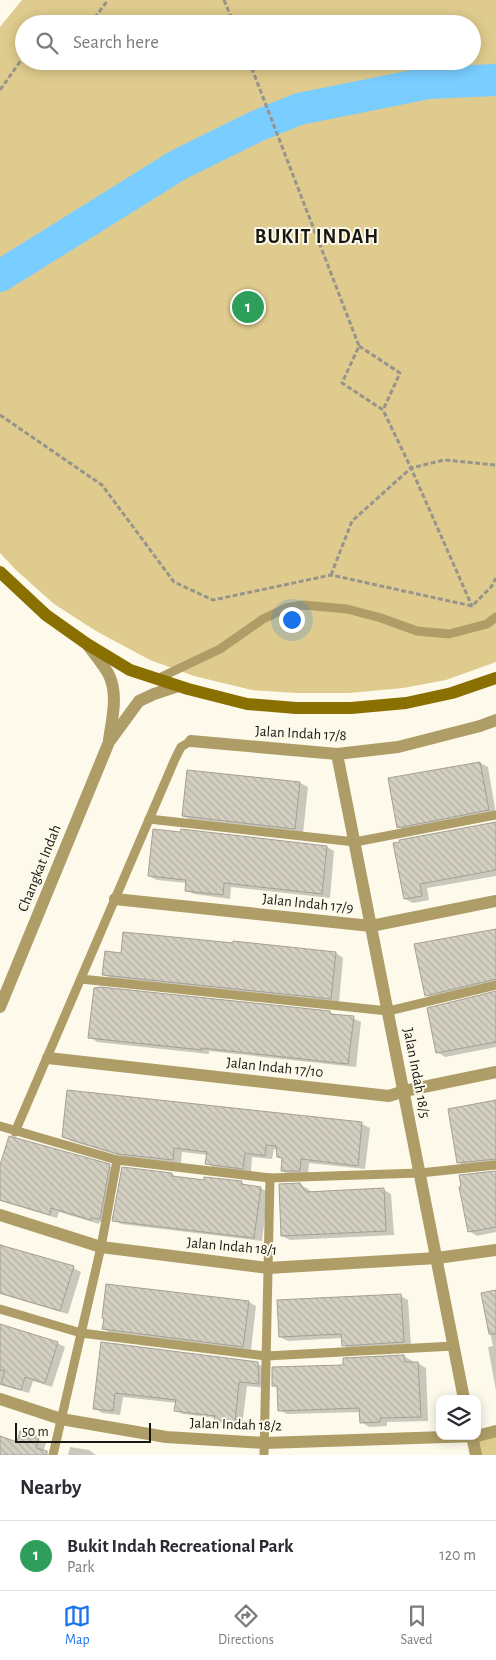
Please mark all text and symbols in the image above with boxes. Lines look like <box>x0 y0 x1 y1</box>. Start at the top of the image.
search box <box>15 15 481 70</box>
icon: search <box>33 29 61 57</box>
text: Search here <box>73 33 159 52</box>
district label: BUKIT INDAH <box>255 227 379 247</box>
pin: 1 <box>232 288 264 326</box>
your location <box>279 607 305 633</box>
street label: Jalan Indah 17/8 <box>255 724 347 743</box>
street label: Changkat Indah <box>15 823 64 914</box>
street label: Jalan Indah 17/9 <box>262 891 354 916</box>
street label: Jalan Indah 18/5 <box>400 1027 433 1119</box>
street label: Jalan Indah 17/10 <box>226 1055 324 1080</box>
street label: Jalan Indah 18/1 <box>186 1235 278 1258</box>
map controls <box>436 1395 481 1440</box>
button: layers <box>436 1395 481 1440</box>
street label: Jalan Indah 18/2 <box>190 1415 282 1434</box>
scale bar <box>15 1420 151 1443</box>
text: 50 m <box>22 1425 49 1439</box>
text: Nearby <box>20 1477 81 1498</box>
text: Bukit Indah Recreational Park <box>67 1537 293 1556</box>
text: 1 <box>33 1547 39 1563</box>
text: 120 m <box>439 1547 476 1563</box>
text: Park <box>67 1559 95 1575</box>
tab: Map <box>63 1602 91 1649</box>
tab: Directions <box>218 1602 274 1649</box>
tab: Saved <box>401 1602 433 1649</box>

